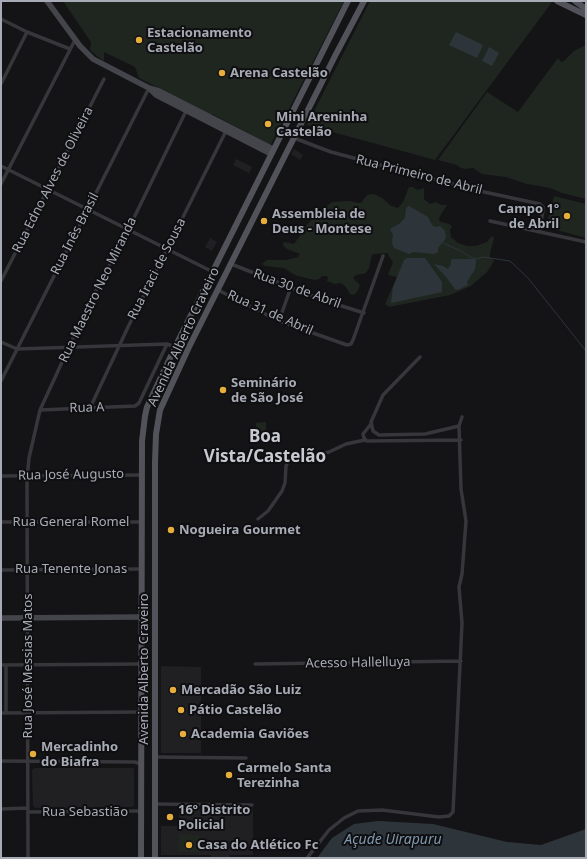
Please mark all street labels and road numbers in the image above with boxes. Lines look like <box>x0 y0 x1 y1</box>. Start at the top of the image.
street label: Rua Edno Alves de Oliveira <box>9 104 97 256</box>
street label: Rua Primeiro de Abril <box>354 152 484 198</box>
street label: Rua Inês Brasil <box>48 190 102 278</box>
street label: Rua Maestro Neo Miranda <box>56 215 140 365</box>
street label: Rua Iraci de Sousa <box>125 216 189 322</box>
street label: Avenida Alberto Craveiro <box>145 265 223 409</box>
street label: Rua 30 de Abril <box>251 266 343 312</box>
street label: Rua 31 de Abril <box>225 287 315 339</box>
street label: Rua A <box>69 400 105 416</box>
street label: Rua José Augusto <box>18 466 124 484</box>
street label: Rua General Romel <box>13 514 129 530</box>
street label: Rua Tenente Jonas <box>15 561 127 577</box>
street label: Avenida Alberto Craveiro <box>136 593 152 745</box>
street label: Rua José Messias Matos <box>20 594 36 738</box>
street label: Acesso Hallelluya <box>305 654 411 672</box>
street label: Rua Sebastião <box>42 804 128 820</box>

